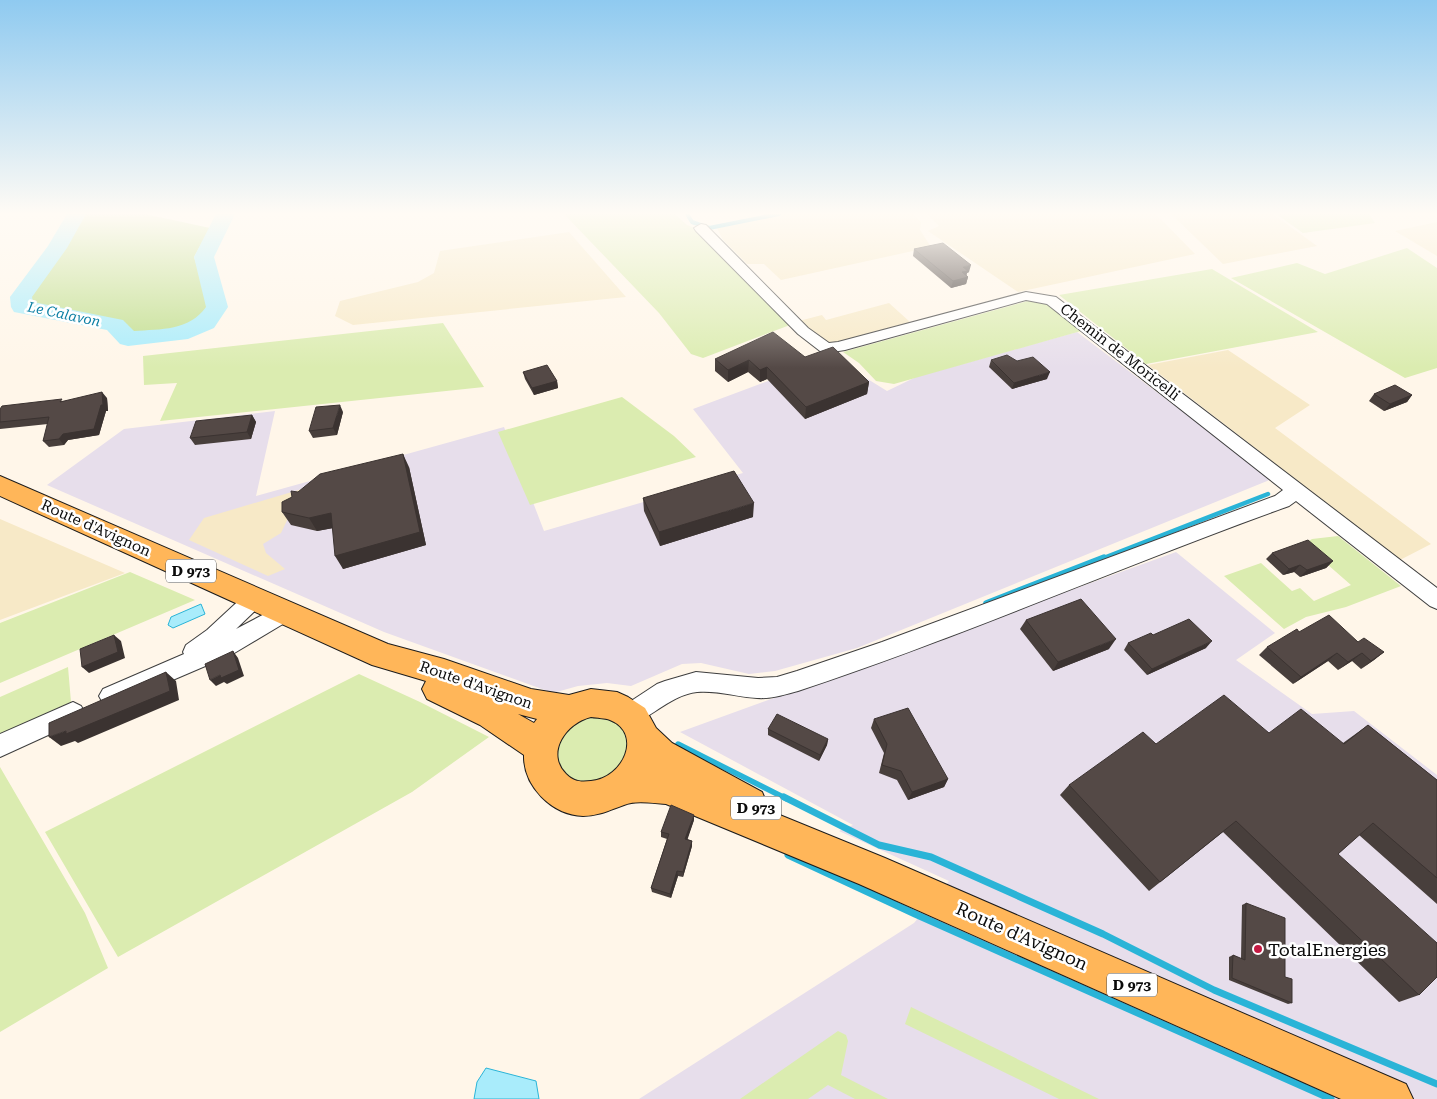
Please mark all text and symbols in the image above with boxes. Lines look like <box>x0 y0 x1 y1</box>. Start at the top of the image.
water label: Le Calavon <box>25 298 102 330</box>
street label: Chemin de Moricelli <box>1057 300 1184 405</box>
street label: Route d'Avignon <box>38 496 154 560</box>
road number: D 973 <box>166 560 216 582</box>
street label: Route d'Avignon <box>417 657 535 713</box>
road number: D 973 <box>731 796 781 820</box>
street label: Route d'Avignon <box>953 898 1091 975</box>
place label: TotalEnergies <box>1268 939 1386 960</box>
marker: TotalEnergies <box>1252 943 1264 955</box>
road number: D 973 <box>1107 974 1157 996</box>

